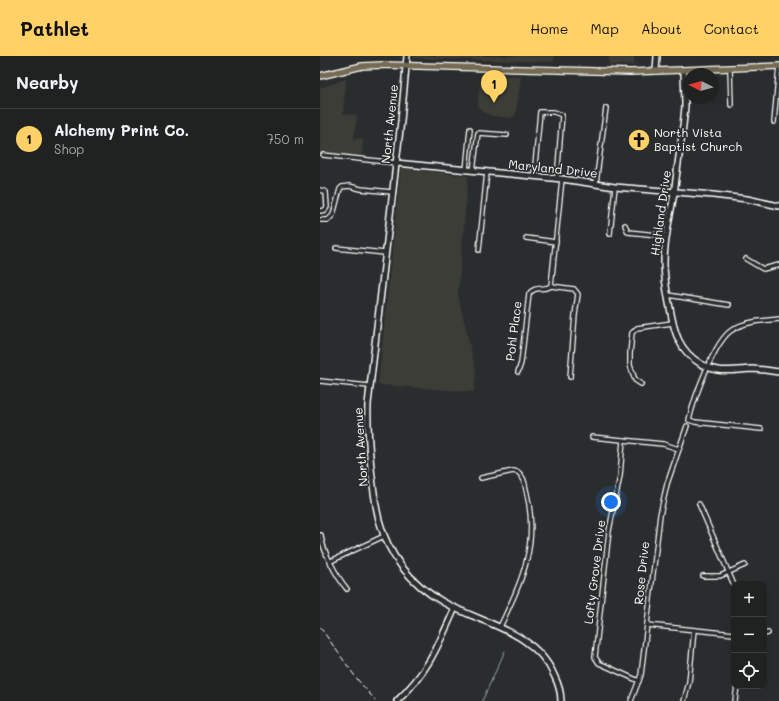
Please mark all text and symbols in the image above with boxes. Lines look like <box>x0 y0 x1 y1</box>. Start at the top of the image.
text: Pathlet <box>20 16 89 41</box>
text: Home <box>530 19 568 38</box>
text: Map <box>590 19 619 38</box>
text: About <box>641 19 682 38</box>
text: Contact <box>704 19 759 38</box>
north arrow <box>683 68 719 104</box>
pin: 1 <box>481 70 507 103</box>
text: Nearby <box>16 71 78 93</box>
street label: North Avenue <box>377 84 401 164</box>
text: Alchemy Print Co. <box>54 120 189 140</box>
place label: North Vista Baptist Church <box>654 124 742 154</box>
church icon: North Vista Baptist Church <box>626 127 652 153</box>
text: 1 <box>26 130 32 147</box>
text: 750 m <box>267 130 304 147</box>
text: Shop <box>54 140 84 157</box>
street label: Maryland Drive <box>508 155 599 181</box>
street label: Highland Drive <box>646 169 674 257</box>
street label: Pohl Place <box>501 300 525 362</box>
street label: North Avenue <box>349 407 371 487</box>
your location <box>601 492 621 512</box>
street label: Lofty Grove Drive <box>580 519 608 625</box>
street label: Rose Drive <box>630 540 652 605</box>
map controls <box>731 581 767 689</box>
button: + <box>731 581 767 617</box>
button: − <box>731 617 767 653</box>
button: locate <box>731 653 767 689</box>

